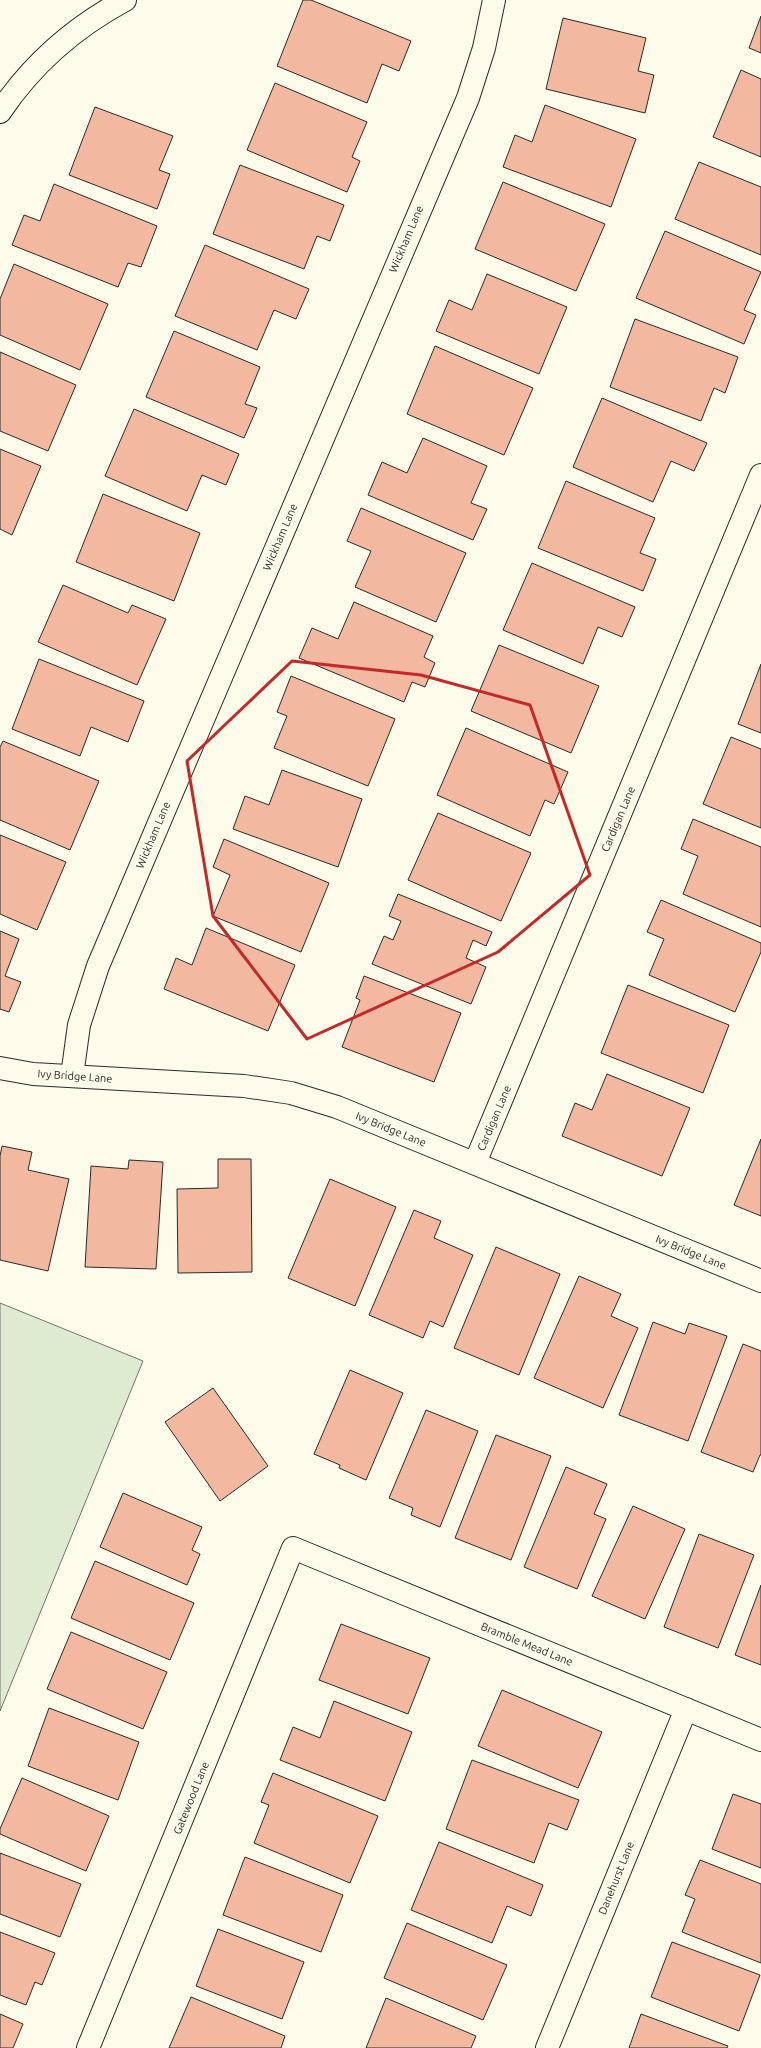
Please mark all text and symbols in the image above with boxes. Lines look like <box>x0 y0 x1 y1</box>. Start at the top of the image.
street label: Wickham Lane <box>387 204 425 274</box>
street label: Wickham Lane <box>261 502 299 572</box>
street label: Cardigan Lane <box>599 784 637 854</box>
street label: Wickham Lane <box>134 800 172 870</box>
street label: Ivy Bridge Lane <box>37 1067 113 1085</box>
street label: Cardigan Lane <box>475 1083 513 1153</box>
street label: Ivy Bridge Lane <box>354 1109 428 1149</box>
street label: Ivy Bridge Lane <box>654 1232 728 1272</box>
street label: Bramble Mead Lane <box>479 1620 575 1668</box>
street label: Gatewood Lane <box>171 1760 211 1836</box>
street label: Danehurst Lane <box>596 1840 636 1916</box>

